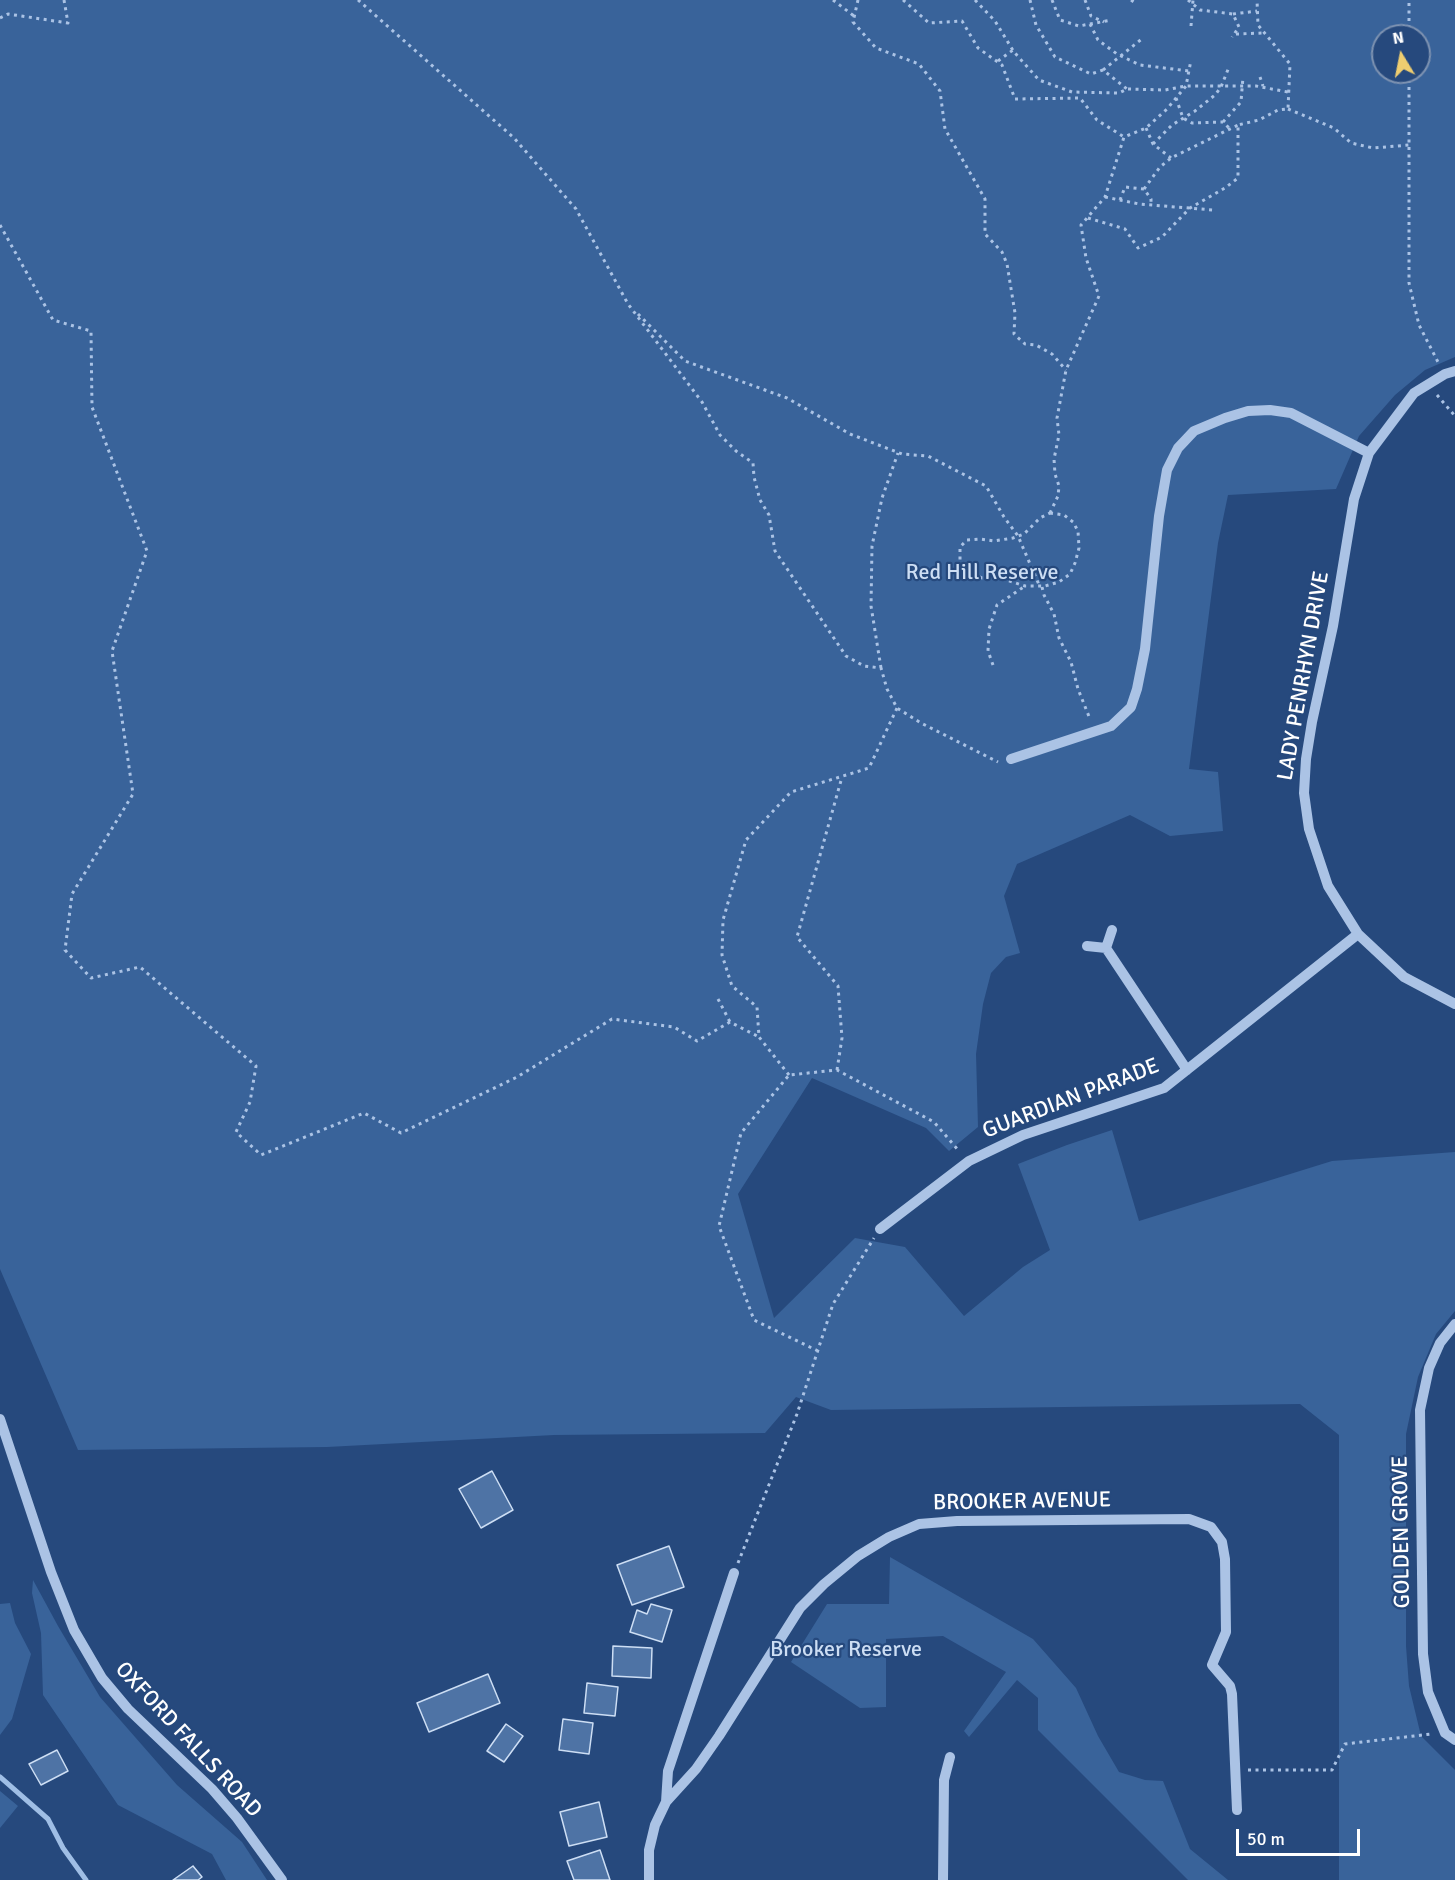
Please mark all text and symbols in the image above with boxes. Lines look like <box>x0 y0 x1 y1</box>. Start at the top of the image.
north arrow <box>1371 24 1431 84</box>
text: N <box>1391 27 1405 49</box>
park label: Red Hill Reserve <box>906 560 1058 586</box>
street label: LADY PENRHYN DRIVE <box>1273 569 1335 783</box>
street label: GUARDIAN PARADE <box>979 1053 1163 1145</box>
street label: GOLDEN GROVE <box>1387 1455 1417 1609</box>
street label: BROOKER AVENUE <box>933 1487 1111 1517</box>
park label: Brooker Reserve <box>770 1637 922 1663</box>
street label: OXFORD FALLS ROAD <box>109 1657 267 1823</box>
scale bar <box>1239 1817 1364 1855</box>
text: 50 m <box>1247 1828 1285 1850</box>

